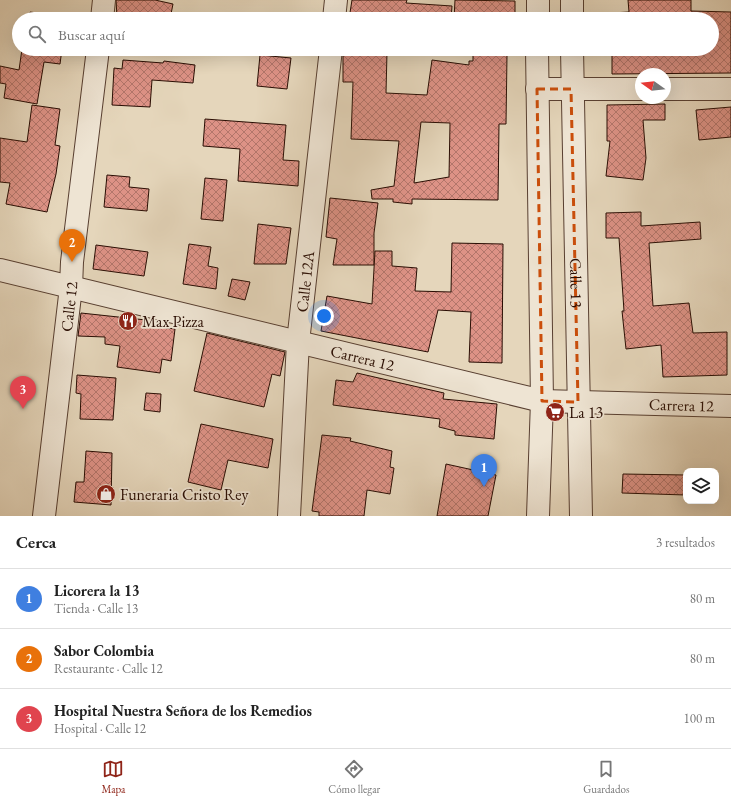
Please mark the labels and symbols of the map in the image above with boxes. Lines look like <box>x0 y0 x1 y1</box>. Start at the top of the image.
north arrow <box>635 68 671 104</box>
pin: 2 <box>59 229 85 262</box>
street label: Calle 12A <box>291 249 319 313</box>
street label: Calle 13 <box>565 258 587 309</box>
street label: Calle 12 <box>56 281 82 333</box>
your location <box>314 306 334 326</box>
restaurant icon: Max Pizza <box>117 310 139 332</box>
place label: Max Pizza <box>142 311 204 332</box>
street label: Carrera 12 <box>328 340 397 376</box>
pin: 3 <box>10 376 36 409</box>
street label: Carrera 12 <box>649 394 714 417</box>
supermarket icon: La 13 <box>544 401 566 423</box>
place label: La 13 <box>569 402 604 423</box>
pin: 1 <box>471 454 497 487</box>
shop icon: Funeraria Cristo Rey <box>95 483 117 505</box>
place label: Funeraria Cristo Rey <box>120 484 249 505</box>

